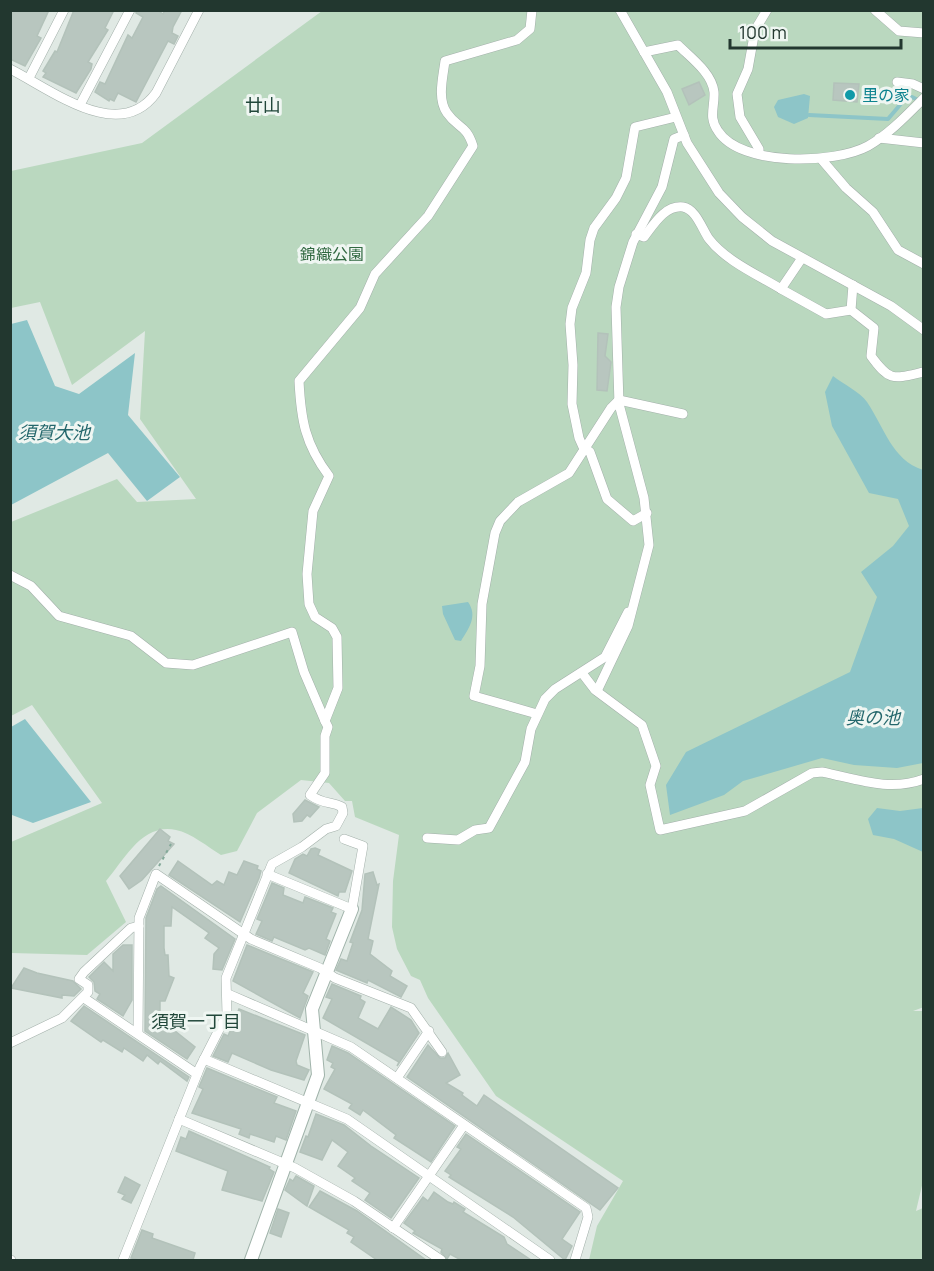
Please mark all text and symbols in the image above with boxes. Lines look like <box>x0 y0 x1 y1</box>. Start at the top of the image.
scale bar <box>730 12 901 50</box>
text: 100 m <box>739 20 787 44</box>
place label: 里の家 <box>862 84 910 106</box>
marker: 里の家 <box>843 88 857 102</box>
district label: 廿山 <box>245 93 281 117</box>
park label: 錦織公園 <box>300 243 364 265</box>
water label: 須賀大池 <box>18 420 92 444</box>
water label: 奥の池 <box>846 705 902 729</box>
district label: 須賀一丁目 <box>151 1009 241 1033</box>

